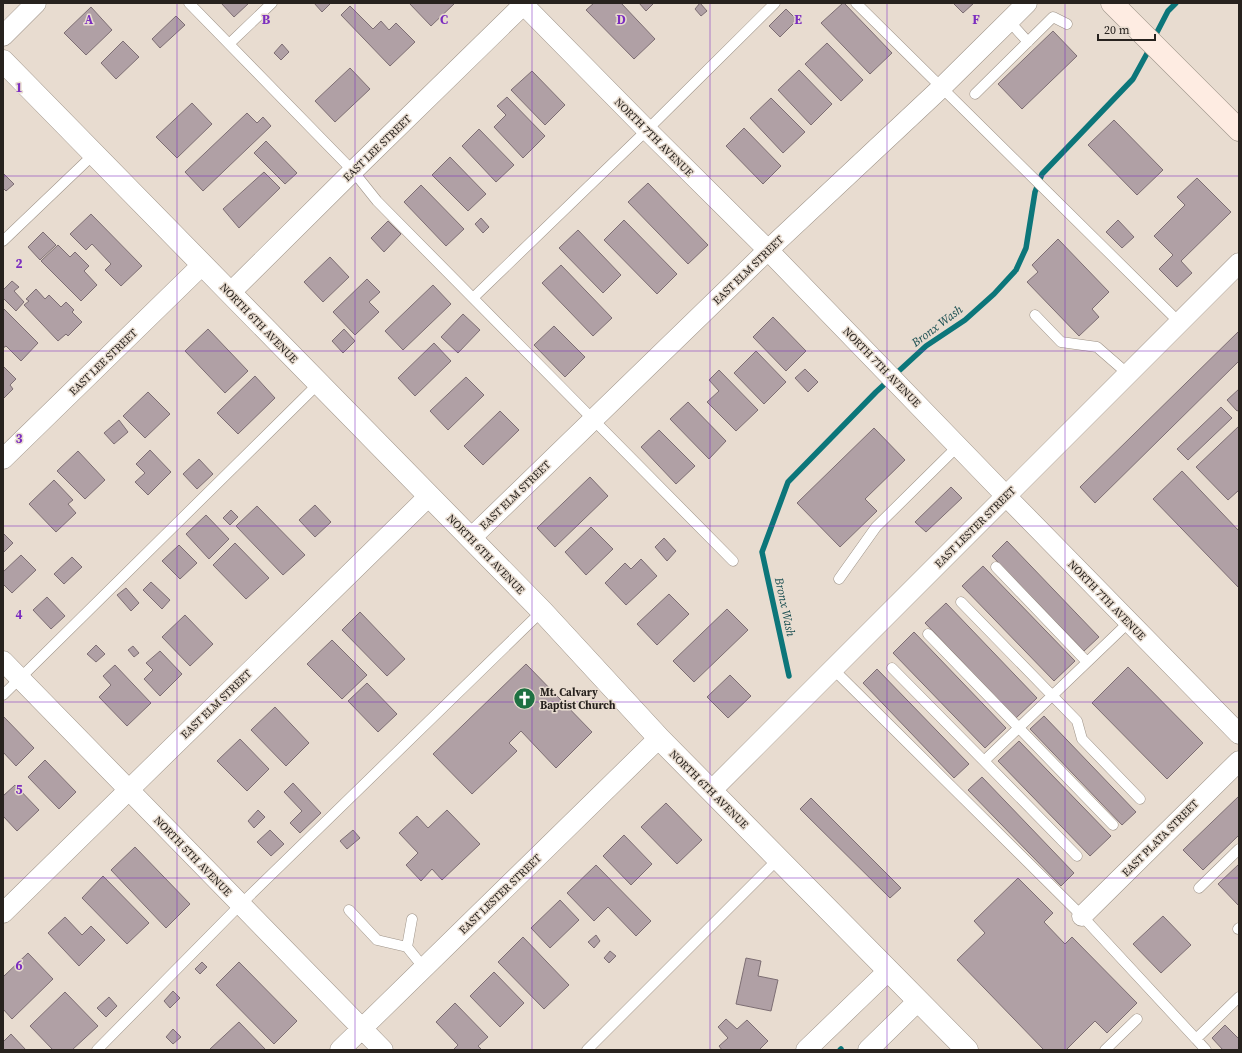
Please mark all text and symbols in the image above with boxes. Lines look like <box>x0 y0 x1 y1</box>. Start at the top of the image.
text: A <box>85 11 94 28</box>
text: B <box>262 11 271 28</box>
text: C <box>440 11 448 28</box>
text: D <box>616 11 626 28</box>
text: E <box>794 11 802 28</box>
text: F <box>972 11 980 28</box>
scale bar <box>1098 16 1155 42</box>
text: 20 m <box>1104 22 1130 38</box>
text: 1 <box>15 79 23 96</box>
street label: NORTH 7TH AVENUE <box>611 95 697 180</box>
street label: EAST LEE STREET <box>340 112 415 185</box>
street label: EAST ELM STREET <box>710 232 787 308</box>
text: 2 <box>15 255 23 272</box>
street label: NORTH 6TH AVENUE <box>216 280 301 367</box>
water label: Bronx Wash <box>907 301 966 351</box>
street label: NORTH 7TH AVENUE <box>839 324 924 411</box>
street label: EAST LEE STREET <box>66 326 141 399</box>
text: 3 <box>15 430 23 447</box>
street label: EAST ELM STREET <box>477 457 554 533</box>
street label: EAST LESTER STREET <box>931 483 1020 571</box>
street label: NORTH 6TH AVENUE <box>443 511 528 598</box>
street label: NORTH 7TH AVENUE <box>1064 557 1149 644</box>
water label: Bronx Wash <box>771 575 799 639</box>
text: 4 <box>15 606 23 623</box>
street label: EAST ELM STREET <box>178 666 255 742</box>
church icon: Mt. Calvary Baptist Church <box>512 685 538 711</box>
place label: Mt. Calvary Baptist Church <box>540 685 616 713</box>
street label: NORTH 6TH AVENUE <box>666 747 752 832</box>
text: 5 <box>15 781 23 798</box>
street label: EAST PLATA STREET <box>1119 796 1202 880</box>
street label: NORTH 5TH AVENUE <box>150 813 235 900</box>
street label: EAST LESTER STREET <box>456 851 545 938</box>
text: 6 <box>15 957 23 974</box>

